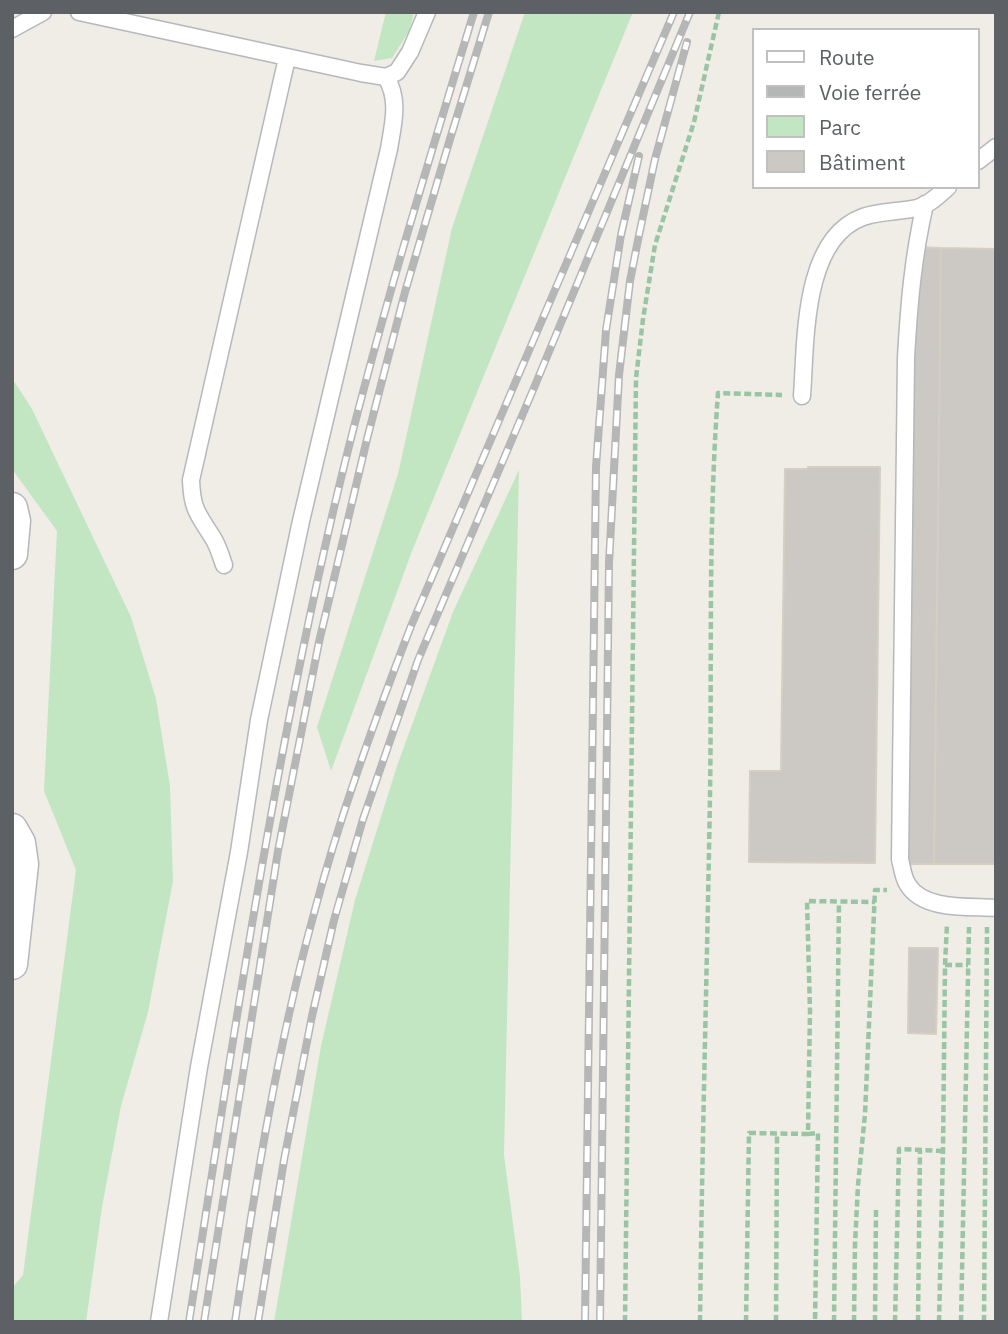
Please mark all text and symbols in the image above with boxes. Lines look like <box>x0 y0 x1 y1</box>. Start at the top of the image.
legend <box>752 28 980 189</box>
text: Route <box>819 43 875 71</box>
text: Voie ferrée <box>819 78 921 106</box>
text: Parc <box>819 113 861 141</box>
text: Bâtiment <box>819 148 906 176</box>

